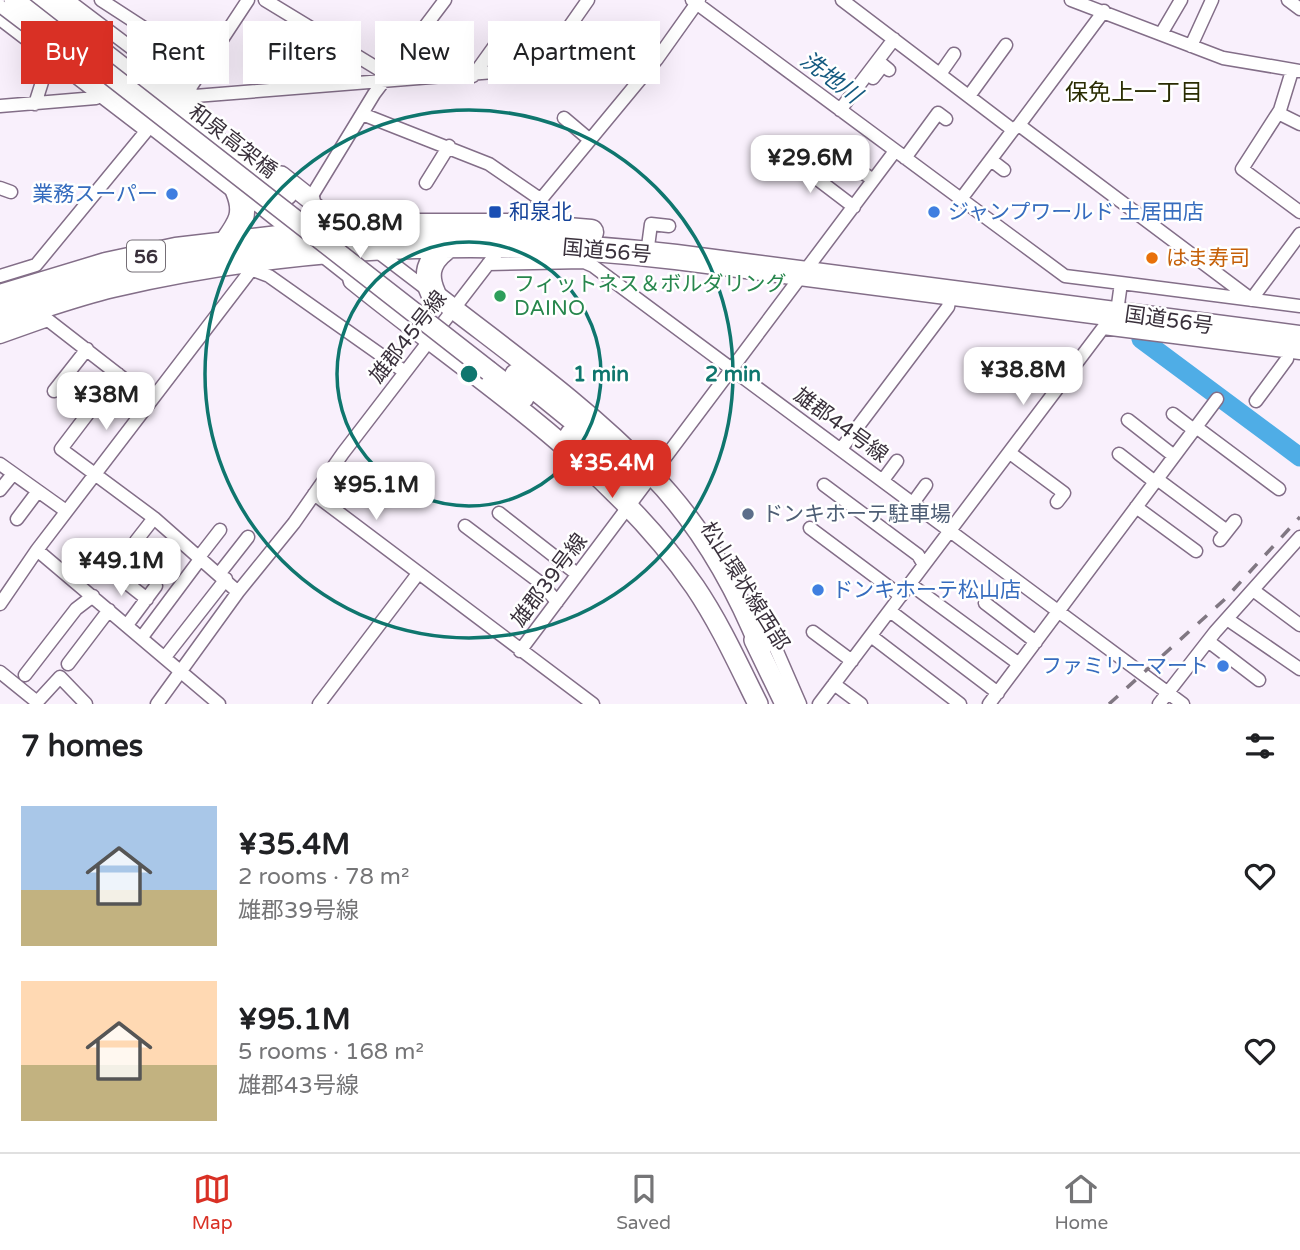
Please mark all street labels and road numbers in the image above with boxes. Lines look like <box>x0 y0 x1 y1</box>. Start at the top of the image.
street label: 和泉高架橋 <box>184 99 282 184</box>
street label: 国道56号 <box>561 235 653 268</box>
road number: 56 <box>127 240 165 272</box>
street label: 雄郡45号線 <box>365 286 452 388</box>
street label: 国道56号 <box>1123 302 1215 339</box>
street label: 雄郡44号線 <box>789 383 893 468</box>
street label: 松山環状線西部 <box>695 517 794 655</box>
street label: 雄郡39号線 <box>506 529 593 632</box>

